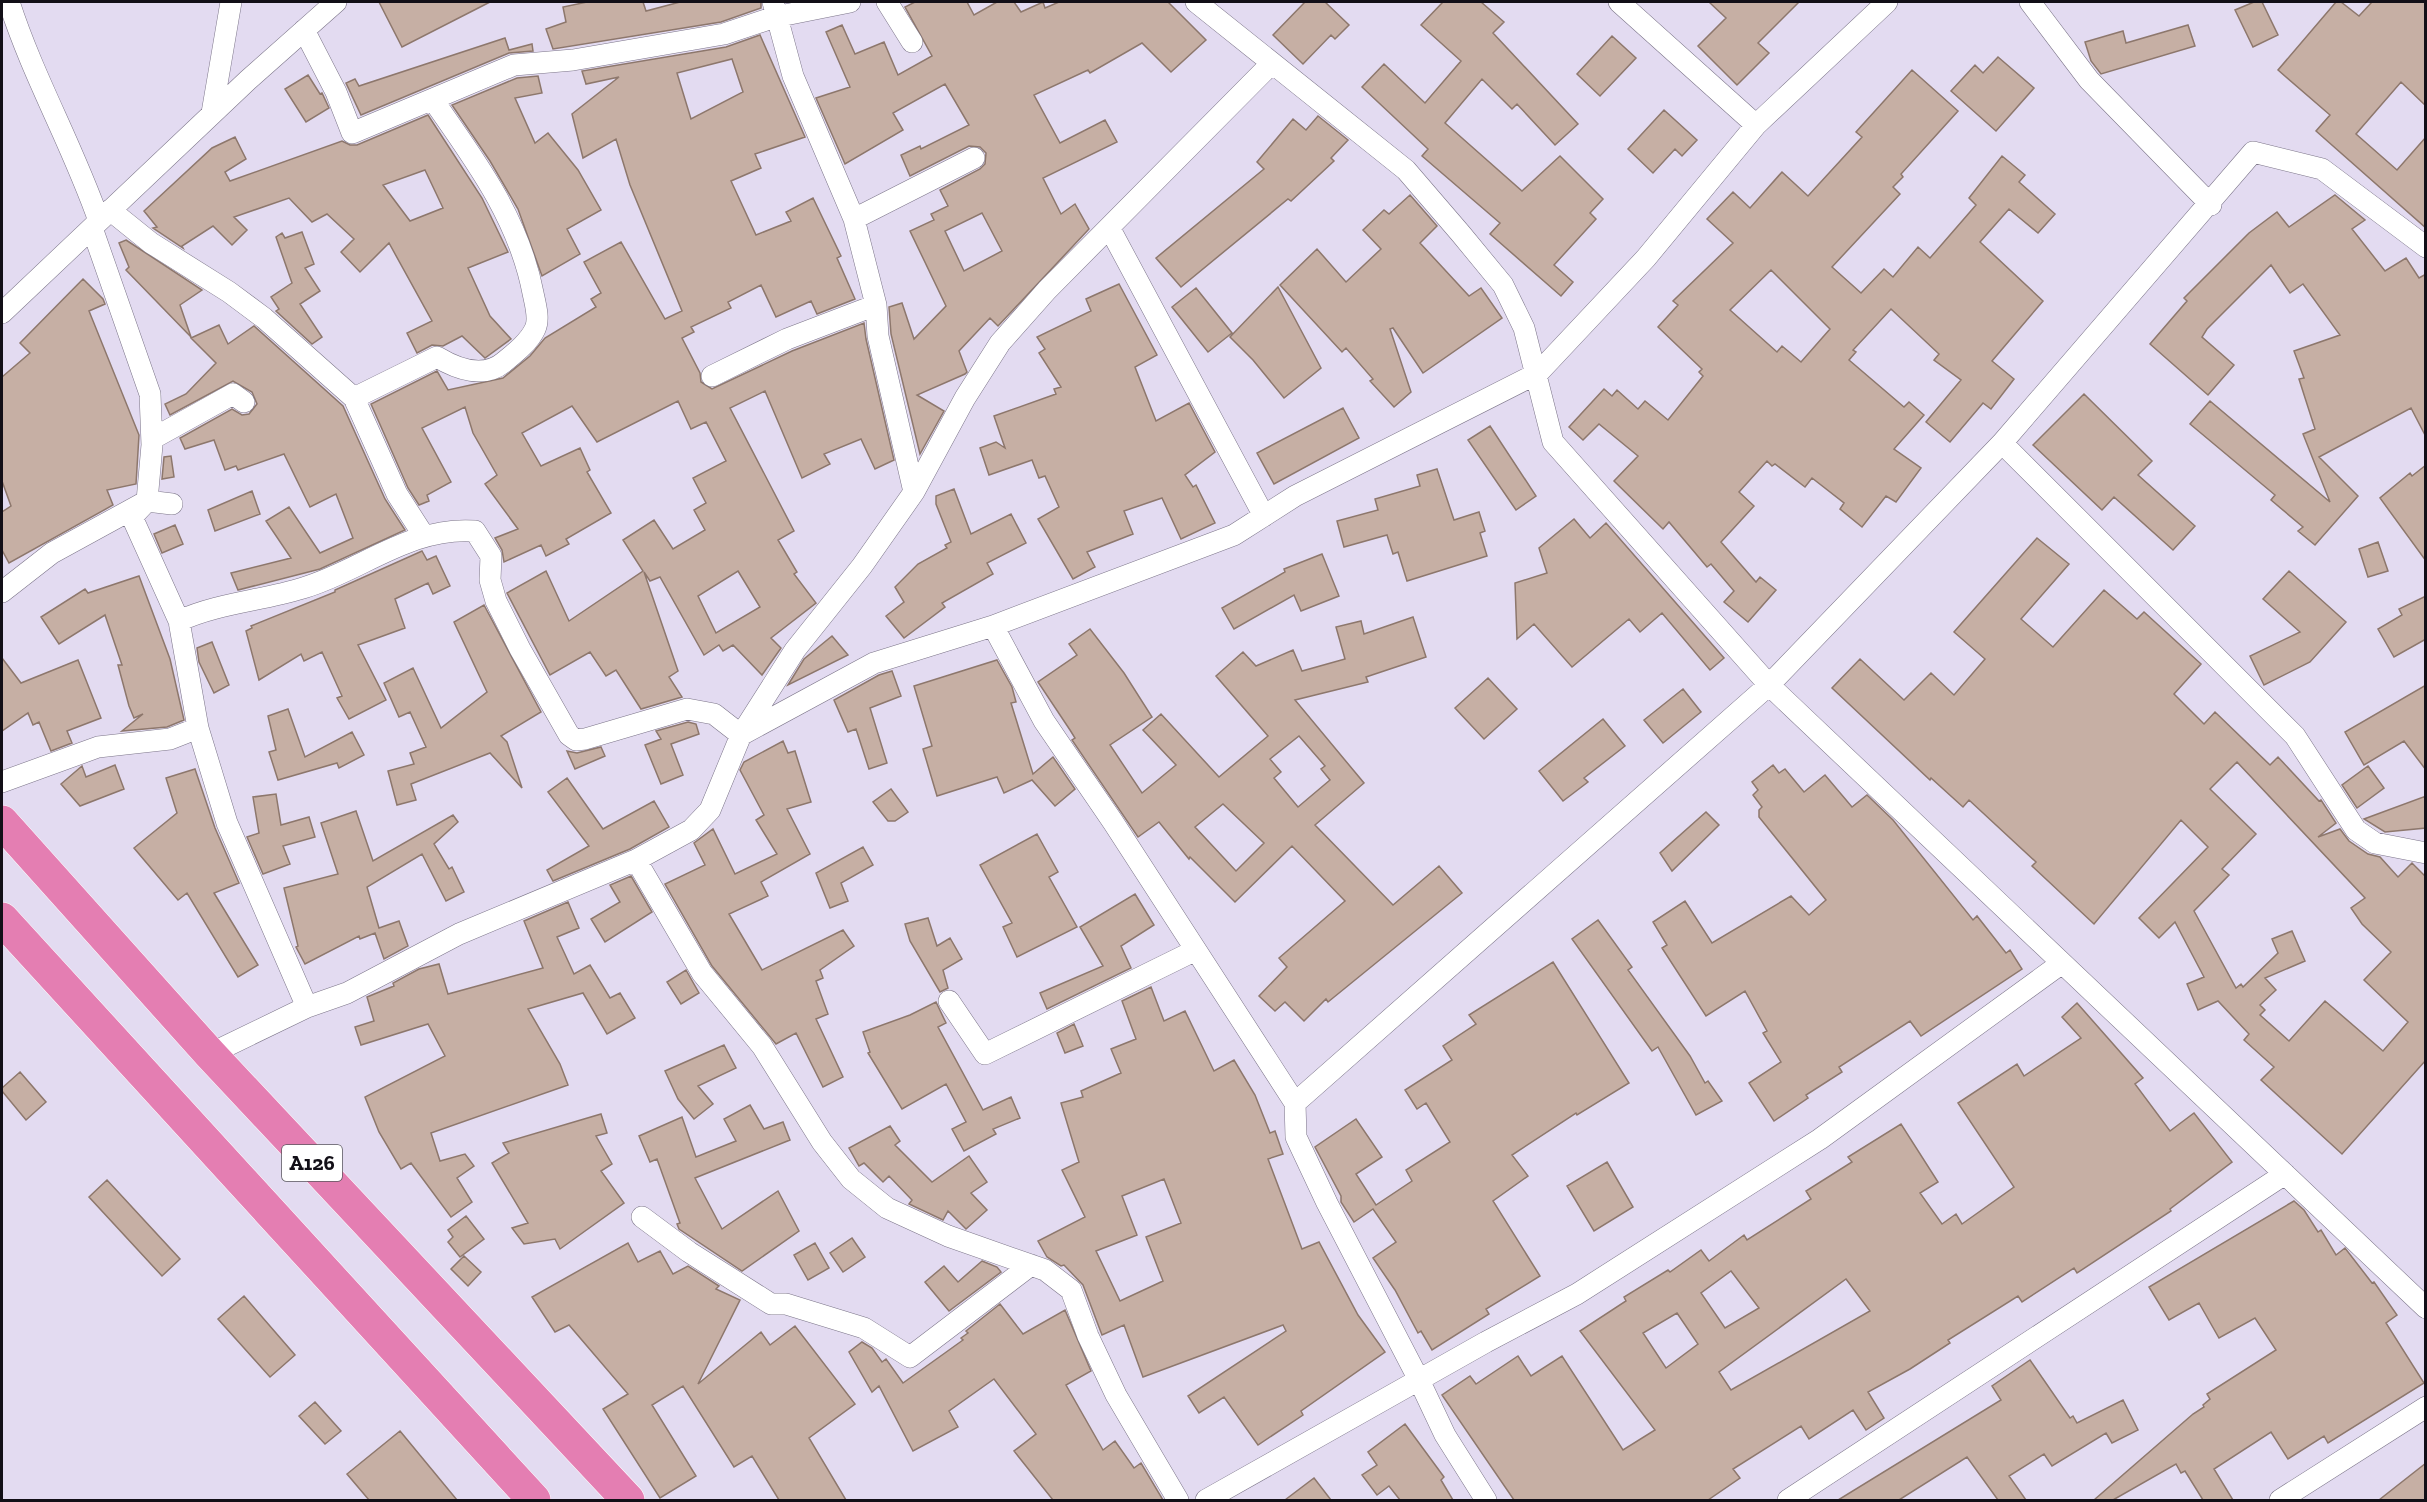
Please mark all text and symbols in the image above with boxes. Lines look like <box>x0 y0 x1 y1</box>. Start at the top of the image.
road number: A126 <box>282 1145 342 1181</box>

